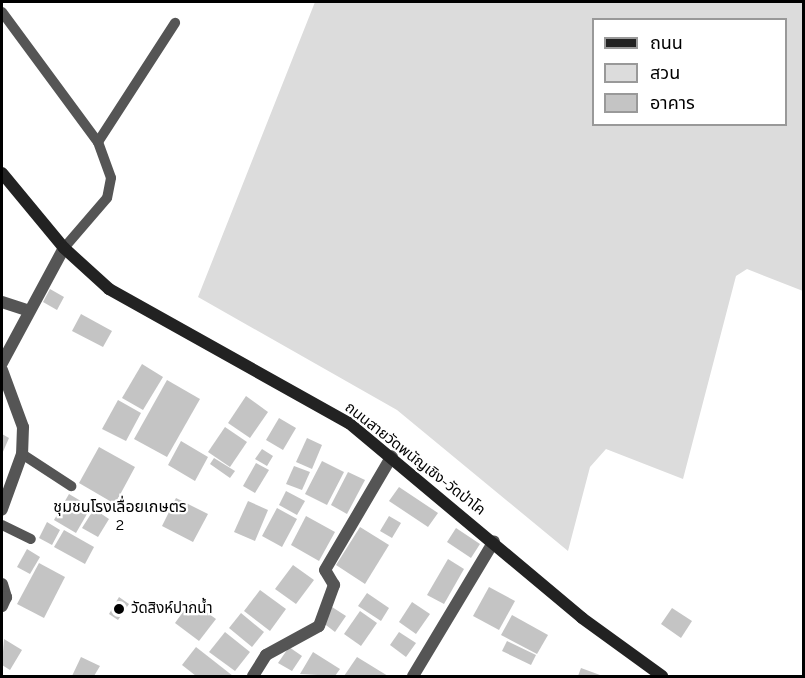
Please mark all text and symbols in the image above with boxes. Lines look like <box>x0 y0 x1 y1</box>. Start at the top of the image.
legend <box>592 18 787 126</box>
text: ถนน <box>650 32 683 53</box>
text: สวน <box>650 62 680 83</box>
text: อาคาร <box>650 92 695 113</box>
street label: ถนนสายวัดพนัญเชิง-วัดป่าโค <box>341 399 489 519</box>
district label: ชุมชนโรงเลื่อยเกษตร 2 <box>53 497 187 535</box>
place label: วัดสิงห์ปากน้ำ <box>131 600 213 618</box>
marker: วัดสิงห์ปากน้ำ <box>112 602 126 616</box>

